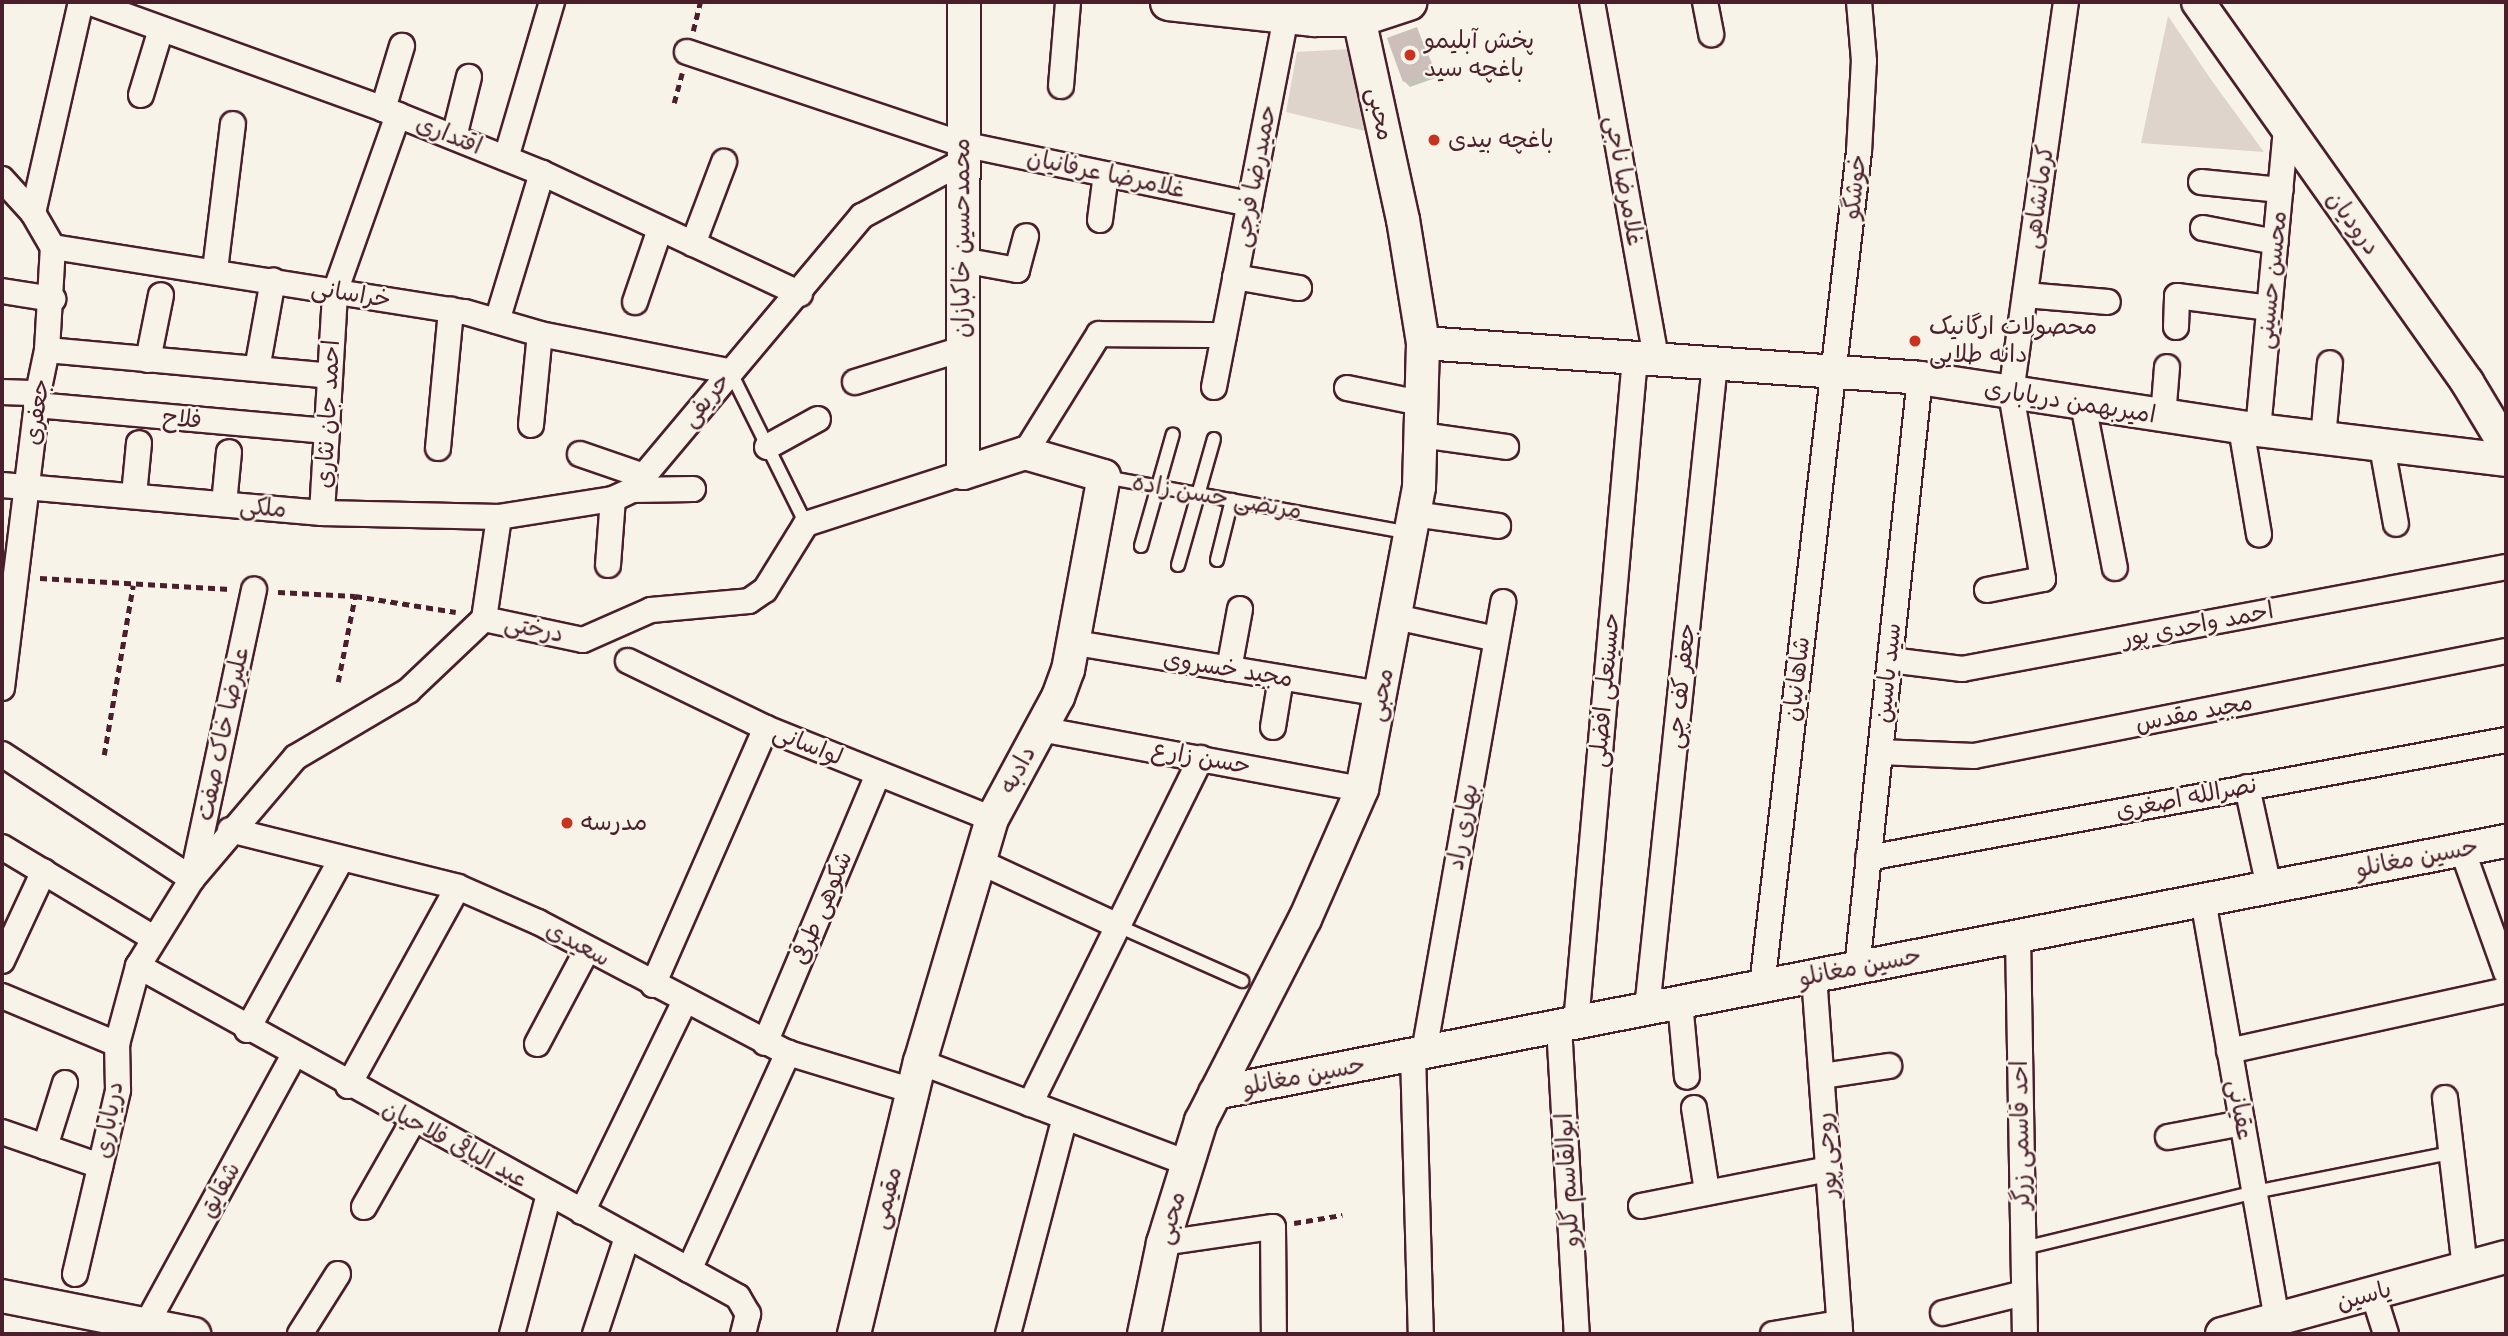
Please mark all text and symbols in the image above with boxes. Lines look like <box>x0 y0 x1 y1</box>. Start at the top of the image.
place label: پخش آبلیمو باغچه سید <box>1424 27 1534 83</box>
marker: پخش آبلیمو باغچه سید <box>1402 47 1418 63</box>
street label: محبی <box>1360 85 1400 143</box>
street label: حمیدرضا فرجی <box>1227 102 1283 250</box>
street label: اقتداری <box>412 109 486 161</box>
street label: غلامرضا ناجی <box>1598 114 1650 248</box>
place label: باغچه بیدی <box>1448 126 1554 154</box>
marker: باغچه بیدی <box>1426 132 1442 148</box>
street label: محمدحسین خاکبازان <box>948 138 976 338</box>
street label: غلامرضا عرفانیان <box>1024 143 1188 205</box>
street label: کرمانشاهی <box>2017 143 2061 251</box>
street label: خوشگو <box>1837 153 1873 221</box>
street label: درودیان <box>2320 185 2386 261</box>
street label: محسن حسینی <box>2250 209 2294 351</box>
street label: خراسانی <box>309 274 393 314</box>
place label: محصولات ارگانیک دانه طلایی <box>1929 313 2097 369</box>
marker: محصولات ارگانیک دانه طلایی <box>1907 333 1923 349</box>
street label: احمد جان نثاری <box>310 339 346 489</box>
street label: حریفی <box>675 367 737 433</box>
street label: امیربهمن دریاباری <box>1982 374 2158 430</box>
street label: جعفری <box>18 377 56 447</box>
street label: فلاح <box>161 403 203 435</box>
street label: مرتضی حسن زاده <box>1130 468 1304 526</box>
street label: ملکی <box>238 492 288 524</box>
street label: احمد واحدی پور <box>2120 596 2276 654</box>
street label: درختی <box>502 609 566 649</box>
street label: حسینعلی افضلی <box>1584 611 1626 769</box>
street label: سید یاسین <box>1868 621 1908 725</box>
street label: جعفر کف چی <box>1660 622 1702 750</box>
street label: شاهانیان <box>1777 635 1817 723</box>
street label: علیرضا خاک صفت <box>191 645 255 823</box>
street label: مجید خسروی <box>1161 645 1295 693</box>
street label: محبی <box>1362 666 1400 724</box>
street label: مجید مقدس <box>2133 688 2255 738</box>
street label: لواسانی <box>769 718 847 772</box>
street label: حسن زارع <box>1149 735 1253 781</box>
street label: دادبه <box>994 741 1042 799</box>
street label: نصرالله اصغری <box>2113 770 2261 826</box>
street label: بهاری راد <box>1441 781 1485 873</box>
place label: مدرسه <box>581 809 647 837</box>
marker: مدرسه <box>559 815 575 831</box>
street label: حسین مغانلو <box>2353 832 2481 884</box>
street label: شکوهی طرقی <box>785 847 859 969</box>
street label: سعیدی <box>541 915 615 973</box>
street label: حسین مغانلو <box>1796 941 1924 993</box>
street label: حسین مغانلو <box>1240 1050 1368 1102</box>
street label: احد قاسمی زرگر <box>2005 1060 2037 1210</box>
street label: عقیانی <box>2221 1077 2259 1143</box>
street label: دریاباری <box>88 1079 130 1161</box>
street label: عبد الباقی فلاحیان <box>377 1094 533 1194</box>
street label: روحی پور <box>1810 1111 1844 1199</box>
street label: ابوالقاسم گلرو <box>1550 1112 1586 1248</box>
street label: شقایق <box>193 1157 247 1223</box>
street label: مقیمی <box>865 1164 909 1232</box>
street label: محبی <box>1150 1188 1192 1248</box>
street label: یاسین <box>2333 1275 2395 1317</box>

